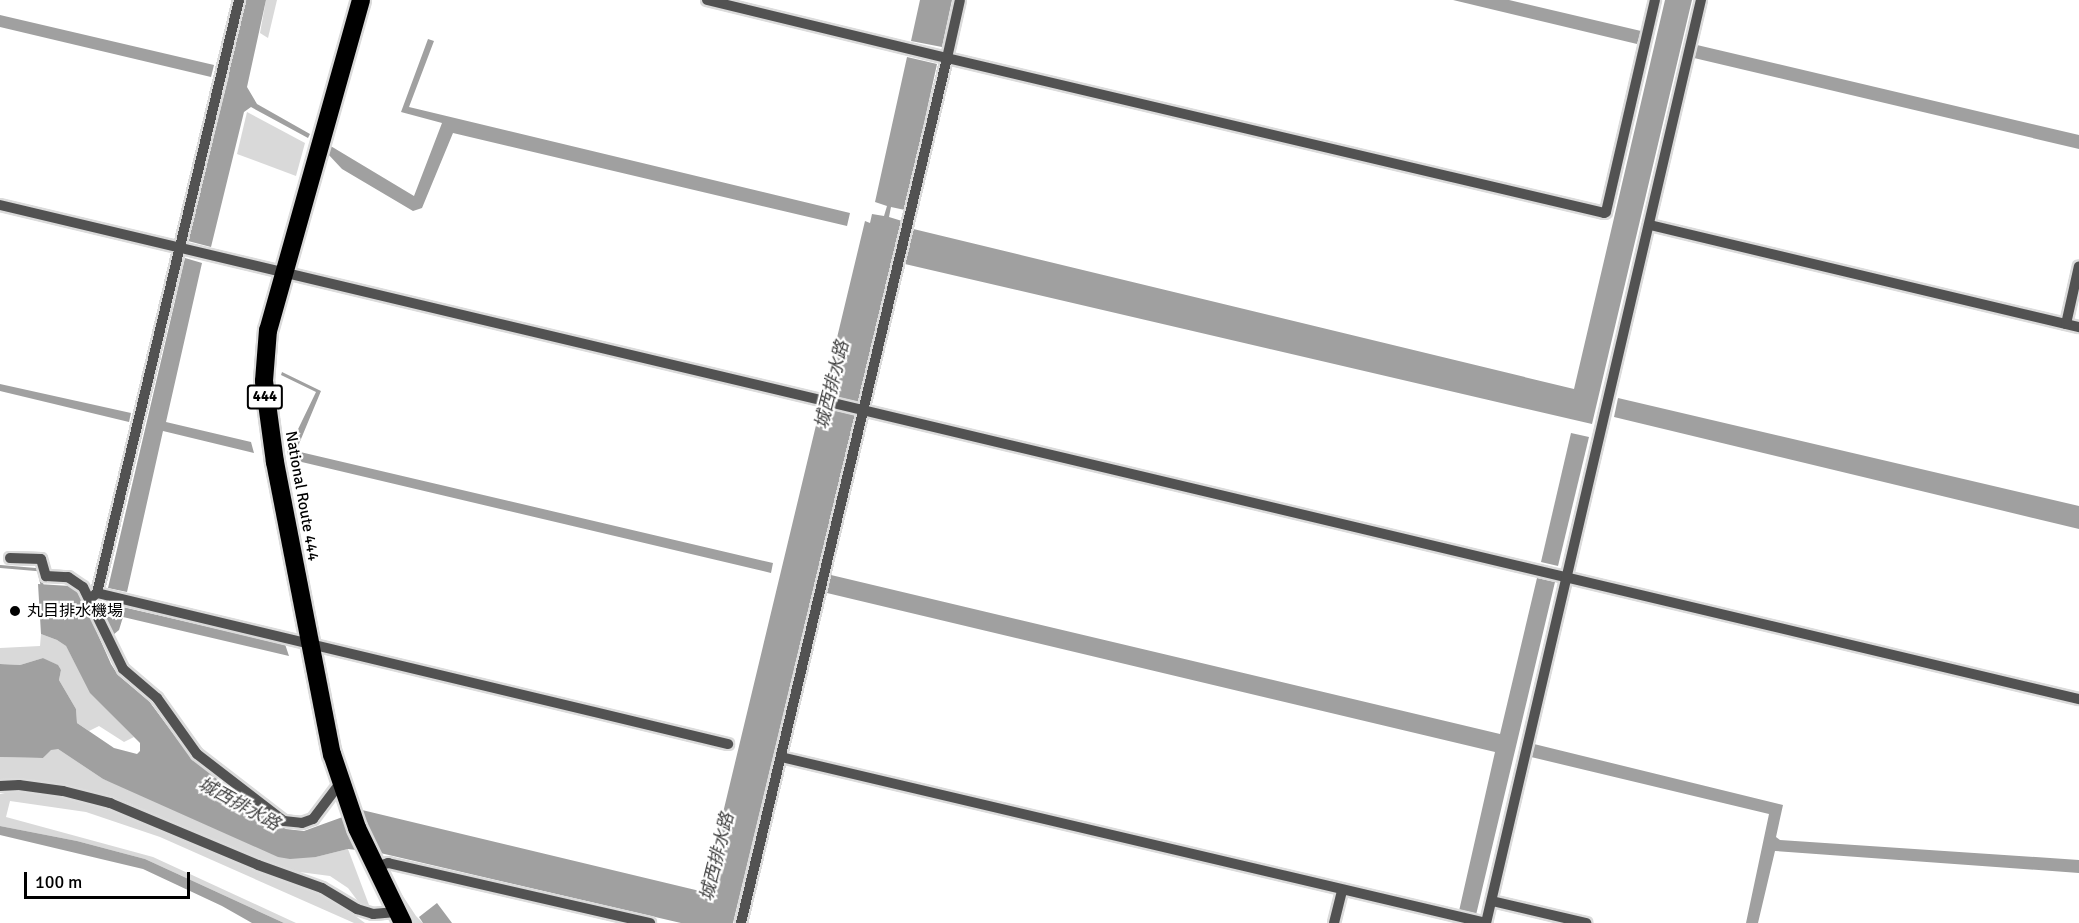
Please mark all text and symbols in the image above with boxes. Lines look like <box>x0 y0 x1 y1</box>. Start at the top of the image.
water label: 城西排水路 <box>811 339 853 431</box>
road number: 444 <box>246 385 284 409</box>
street label: National Route 444 <box>281 430 323 562</box>
place label: 丸目排水機場 <box>27 601 123 621</box>
marker: 丸目排水機場 <box>8 604 22 618</box>
water label: 城西排水路 <box>194 773 284 835</box>
water label: 城西排水路 <box>696 811 738 903</box>
scale bar <box>27 860 194 898</box>
text: 100 m <box>35 871 82 893</box>

